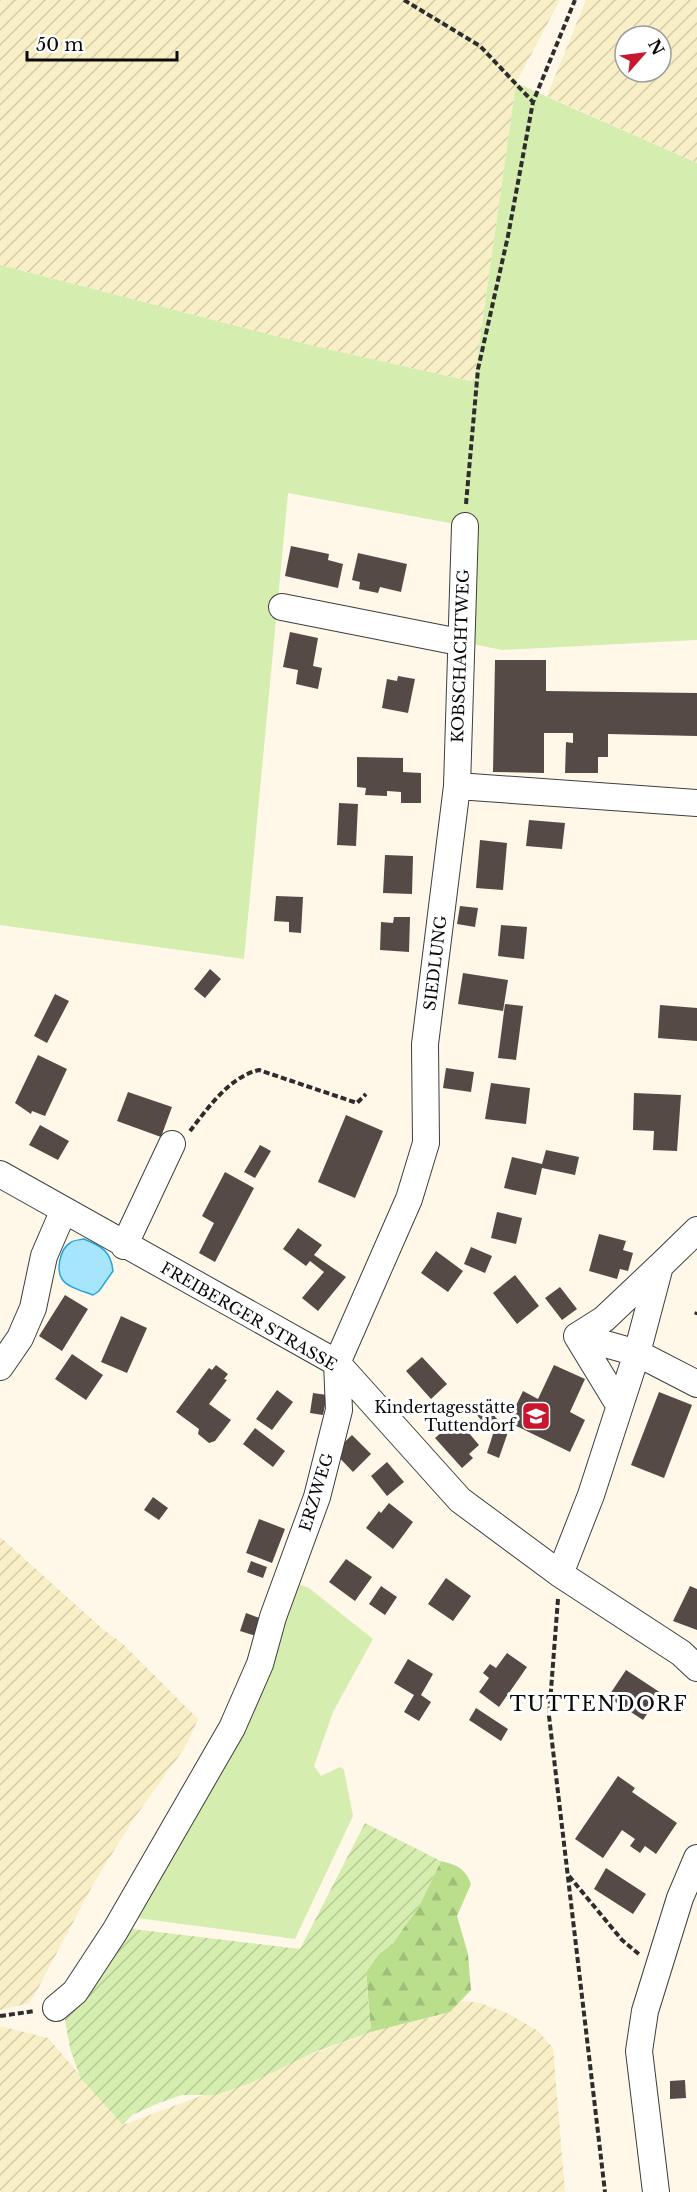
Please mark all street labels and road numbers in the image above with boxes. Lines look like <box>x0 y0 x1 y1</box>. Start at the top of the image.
street label: KOBSCHACHTWEG <box>447 569 473 743</box>
street label: SIEDLUNG <box>419 914 451 1012</box>
street label: FREIBERGER STRASSE <box>157 1257 341 1375</box>
street label: ERZWEG <box>295 1450 337 1534</box>

